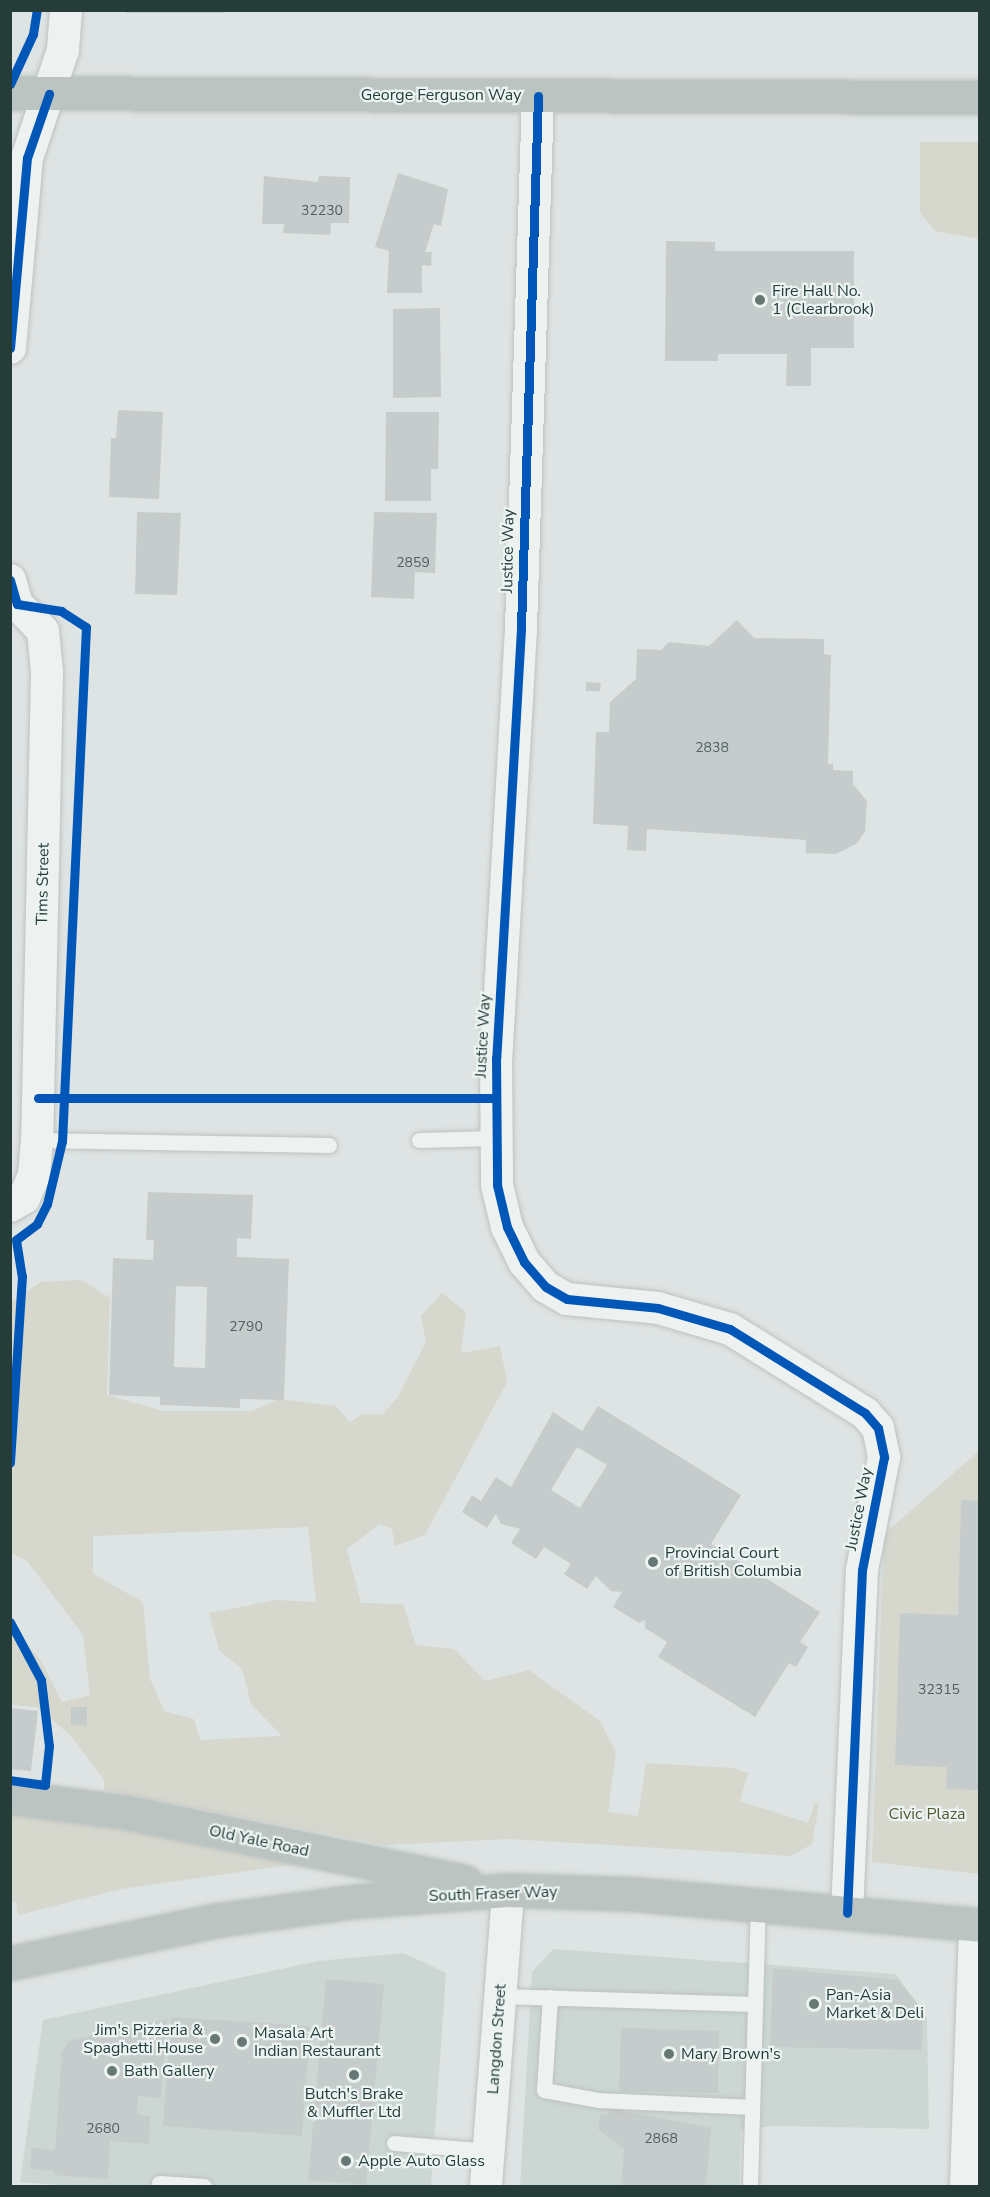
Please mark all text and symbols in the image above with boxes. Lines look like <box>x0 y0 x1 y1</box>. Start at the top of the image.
street label: George Ferguson Way <box>361 85 521 105</box>
house number: 32230 <box>301 203 343 219</box>
place label: Fire Hall No. 1 (Clearbrook) <box>772 281 875 319</box>
marker: Fire Hall No. 1 (Clearbrook) <box>753 293 767 307</box>
street label: Justice Way <box>498 509 518 593</box>
house number: 2859 <box>396 555 430 571</box>
house number: 2838 <box>695 740 729 756</box>
street label: Tims Street <box>33 843 53 925</box>
street label: Justice Way <box>471 993 495 1079</box>
house number: 2790 <box>229 1319 263 1335</box>
street label: Justice Way <box>842 1466 876 1552</box>
place label: Provincial Court of British Columbia <box>665 1543 802 1581</box>
marker: Provincial Court of British Columbia <box>646 1555 660 1569</box>
house number: 32315 <box>918 1682 960 1698</box>
park label: Civic Plaza <box>888 1804 966 1824</box>
street label: Old Yale Road <box>207 1821 311 1861</box>
street label: South Fraser Way <box>428 1882 558 1906</box>
street label: Langdon Street <box>484 1983 510 2095</box>
place label: Pan-Asia Market & Deli <box>826 1985 924 2023</box>
marker: Pan-Asia Market & Deli <box>807 1997 821 2011</box>
place label: Jim's Pizzeria & Spaghetti House <box>83 2020 203 2058</box>
place label: Masala Art Indian Restaurant <box>254 2023 380 2061</box>
marker: Jim's Pizzeria & Spaghetti House <box>208 2032 222 2046</box>
marker: Masala Art Indian Restaurant <box>235 2035 249 2049</box>
place label: Mary Brown's <box>681 2044 781 2064</box>
marker: Mary Brown's <box>662 2047 676 2061</box>
place label: Bath Gallery <box>124 2061 215 2081</box>
marker: Bath Gallery <box>105 2064 119 2078</box>
marker: Butch's Brake & Muffler Ltd <box>347 2068 361 2082</box>
place label: Butch's Brake & Muffler Ltd <box>305 2084 403 2122</box>
house number: 2680 <box>86 2121 120 2137</box>
house number: 2868 <box>644 2131 678 2147</box>
place label: Apple Auto Glass <box>358 2151 485 2171</box>
marker: Apple Auto Glass <box>339 2154 353 2168</box>

